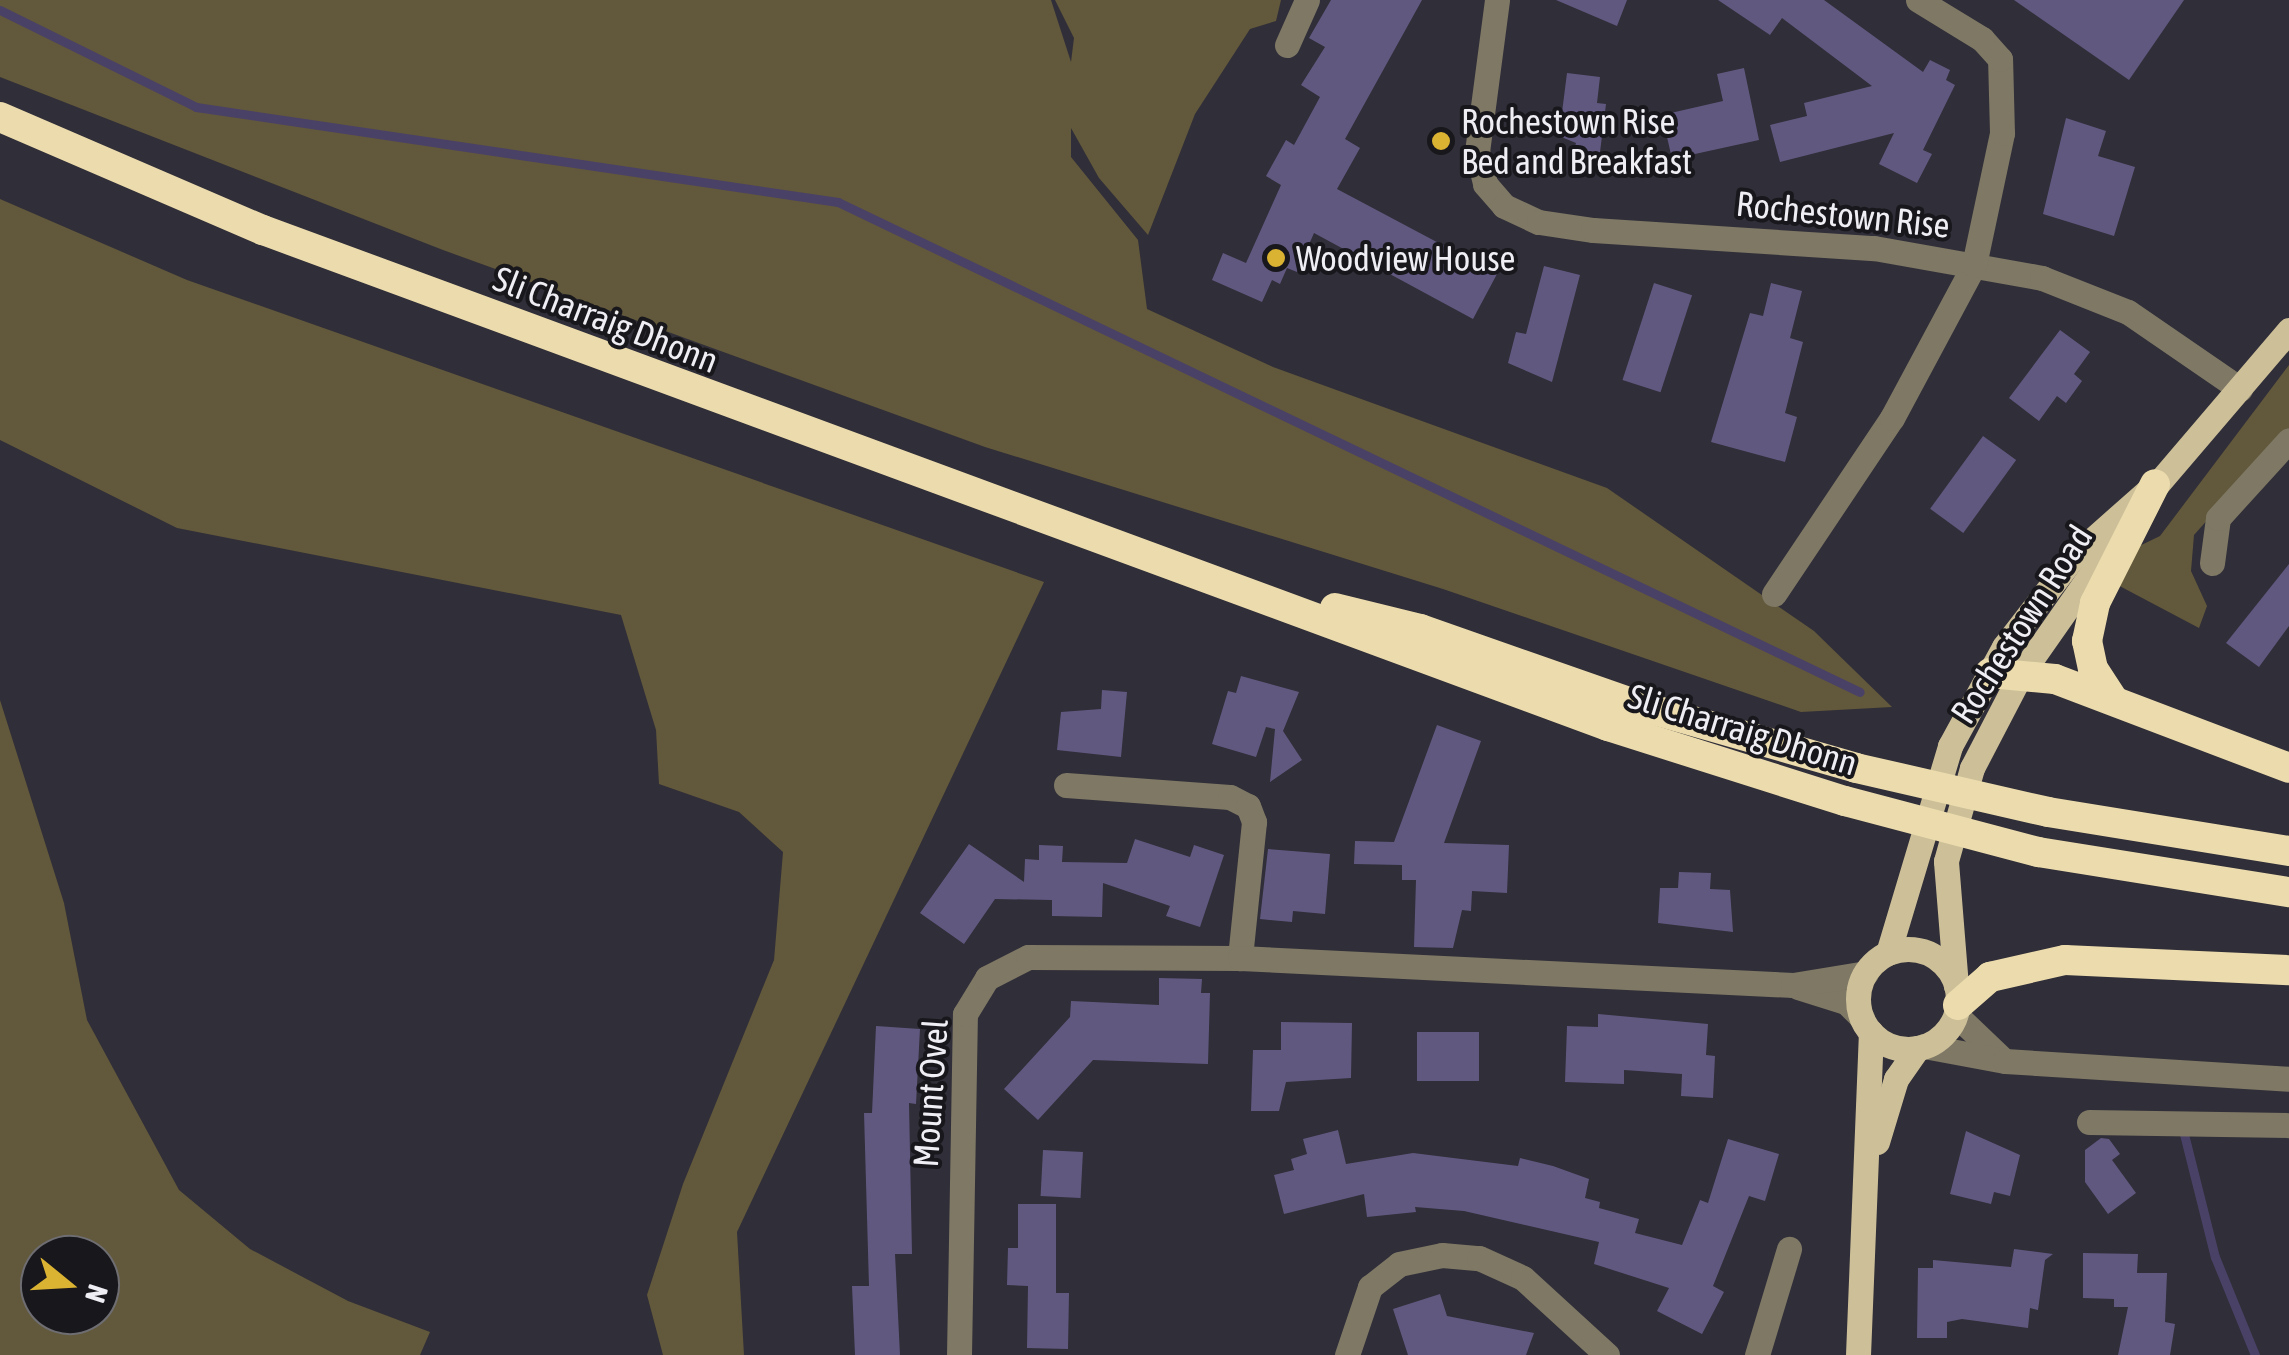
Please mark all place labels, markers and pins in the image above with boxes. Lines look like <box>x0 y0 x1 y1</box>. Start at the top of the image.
place label: Rochestown Rise Bed and Breakfast <box>1461 100 1692 182</box>
marker: Rochestown Rise Bed and Breakfast <box>1430 130 1452 152</box>
place label: Woodview House <box>1296 237 1515 279</box>
marker: Woodview House <box>1265 247 1287 269</box>

